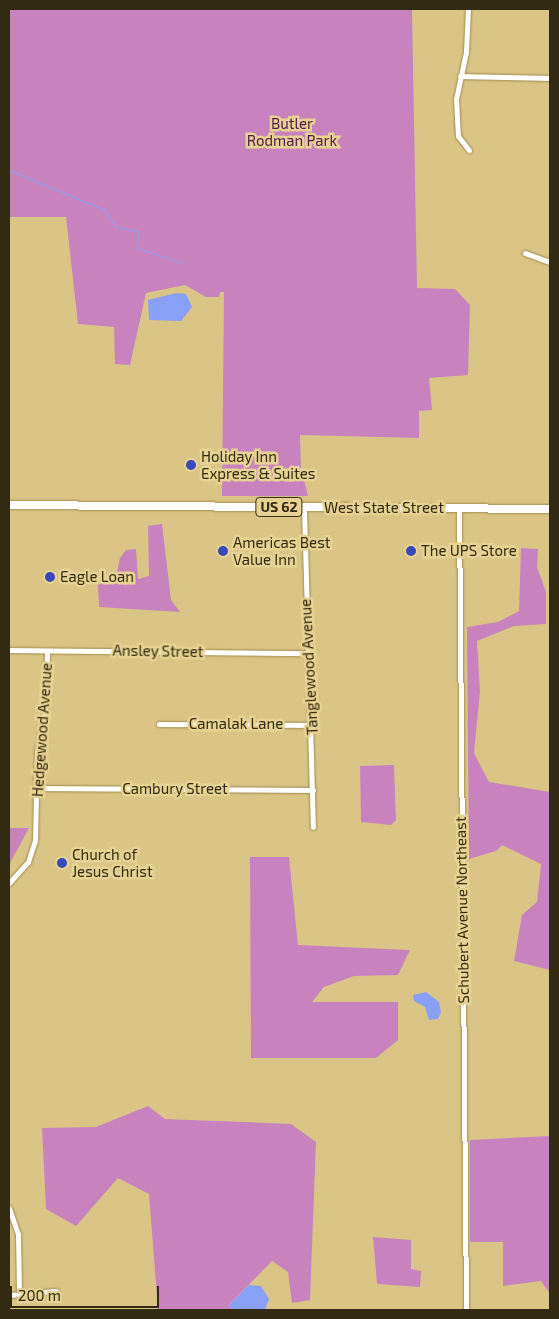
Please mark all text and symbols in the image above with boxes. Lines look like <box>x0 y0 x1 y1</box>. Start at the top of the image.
park label: Butler Rodman Park <box>247 114 337 149</box>
place label: Holiday Inn Express & Suites <box>201 447 315 482</box>
marker: Holiday Inn Express & Suites <box>185 459 197 471</box>
road number: US 62 <box>255 496 303 518</box>
street label: West State Street <box>324 499 444 517</box>
place label: Americas Best Value Inn <box>233 533 330 568</box>
place label: The UPS Store <box>421 542 517 560</box>
marker: Americas Best Value Inn <box>217 545 229 557</box>
marker: The UPS Store <box>405 545 417 557</box>
place label: Eagle Loan <box>60 568 134 586</box>
marker: Eagle Loan <box>44 571 56 583</box>
street label: Tanglewood Avenue <box>296 598 322 736</box>
street label: Ansley Street <box>112 641 204 661</box>
street label: Hedgewood Avenue <box>28 662 56 798</box>
street label: Camalak Lane <box>189 715 283 733</box>
street label: Cambury Street <box>122 780 228 798</box>
street label: Schubert Avenue Northeast <box>451 816 473 1004</box>
place label: Church of Jesus Christ <box>72 845 153 880</box>
marker: Church of Jesus Christ <box>56 857 68 869</box>
scale bar <box>12 1276 161 1308</box>
text: 200 m <box>18 1286 61 1304</box>

